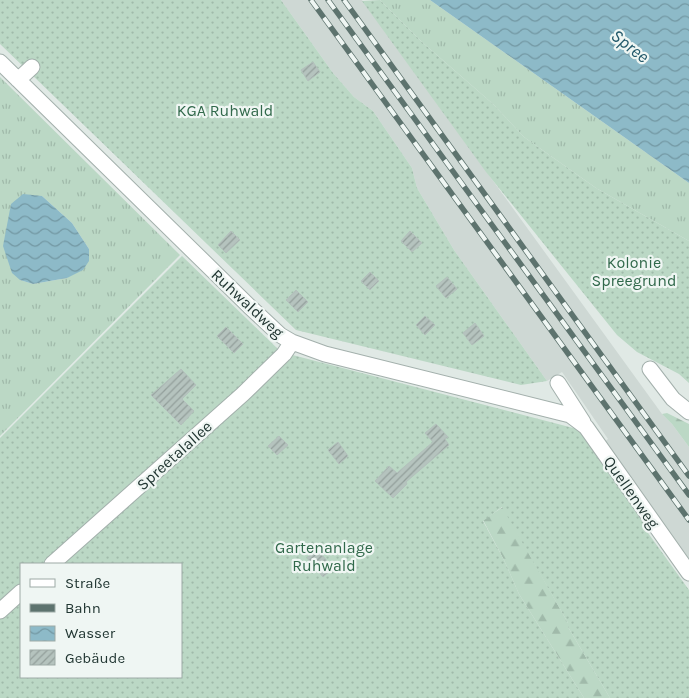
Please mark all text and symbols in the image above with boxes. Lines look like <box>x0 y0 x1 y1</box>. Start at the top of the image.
water label: Spree <box>607 24 653 68</box>
park label: KGA Ruhwald <box>177 101 273 120</box>
park label: Kolonie Spreegrund <box>592 253 676 290</box>
street label: Ruhwaldweg <box>207 265 288 342</box>
street label: Spreetalallee <box>133 417 216 494</box>
street label: Quellenweg <box>600 452 663 532</box>
park label: Gartenanlage Ruhwald <box>275 538 373 575</box>
legend <box>20 563 182 678</box>
text: Straße <box>65 574 110 592</box>
text: Bahn <box>65 599 101 617</box>
text: Wasser <box>65 624 116 642</box>
text: Gebäude <box>65 649 125 667</box>

